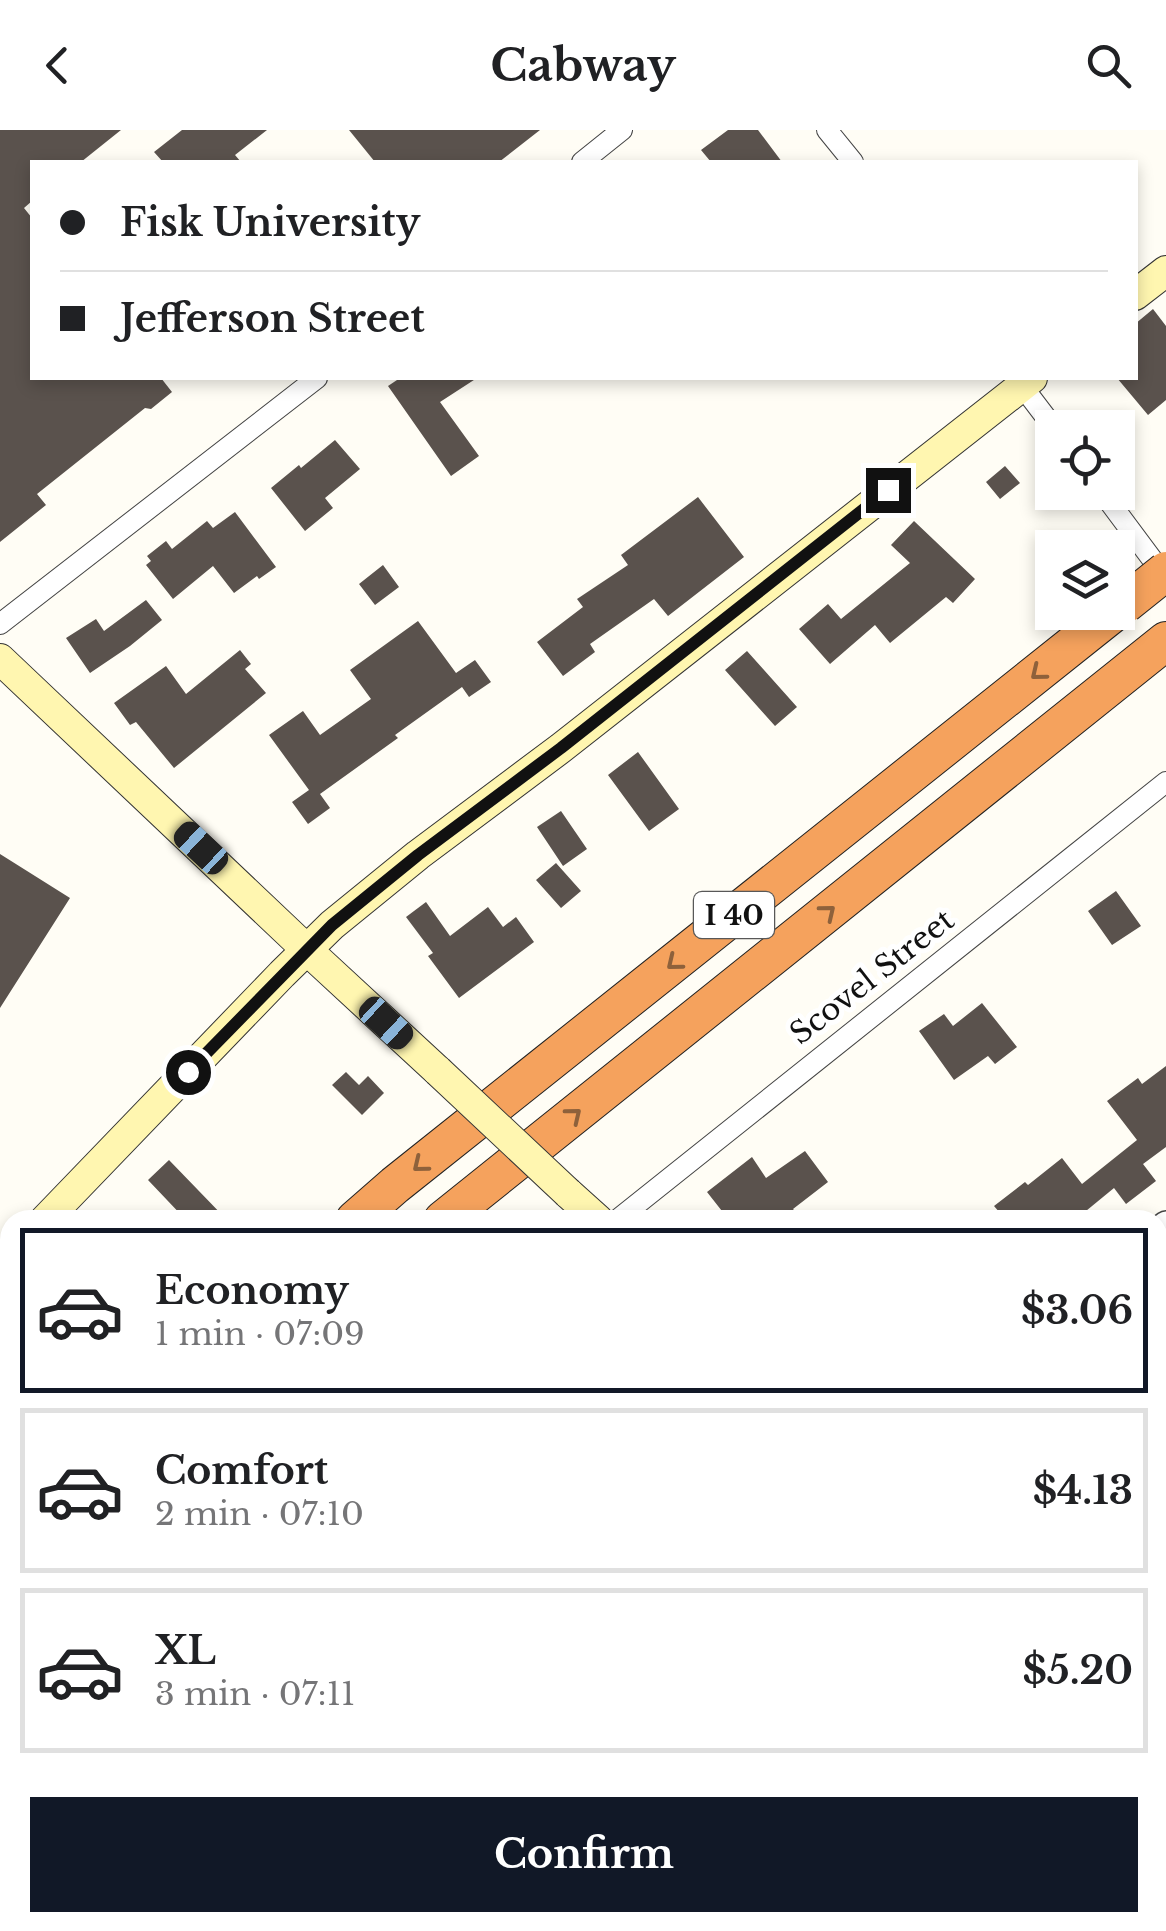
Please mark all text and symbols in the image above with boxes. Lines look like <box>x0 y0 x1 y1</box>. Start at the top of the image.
text: Cabway <box>490 37 676 93</box>
icon: back <box>30 38 85 93</box>
icon: search <box>1081 38 1136 93</box>
text: Fisk University <box>120 199 420 246</box>
text: Jefferson Street <box>120 295 425 342</box>
map controls <box>1035 410 1135 630</box>
button: locate <box>1035 410 1135 510</box>
route end <box>866 468 911 513</box>
button: layers <box>1035 530 1135 630</box>
one-way arrow <box>1031 661 1049 679</box>
car <box>169 817 233 879</box>
road number: I 40 <box>694 892 774 938</box>
street label: Scovel Street <box>782 901 962 1052</box>
one-way arrow <box>816 906 834 924</box>
one-way arrow <box>667 951 685 969</box>
car <box>354 992 418 1054</box>
route start <box>166 1050 211 1095</box>
one-way arrow <box>563 1109 581 1127</box>
one-way arrow <box>413 1153 431 1171</box>
icon: car <box>35 1266 125 1356</box>
text: Economy <box>155 1267 349 1314</box>
text: $3.06 <box>1021 1287 1133 1334</box>
text: 1 min · 07:09 <box>155 1314 365 1354</box>
icon: car <box>35 1446 125 1536</box>
text: Comfort <box>155 1447 328 1494</box>
text: $4.13 <box>1033 1467 1133 1514</box>
text: 2 min · 07:10 <box>155 1494 364 1534</box>
icon: car <box>35 1626 125 1716</box>
text: XL <box>155 1627 216 1674</box>
text: $5.20 <box>1023 1647 1133 1694</box>
text: 3 min · 07:11 <box>155 1674 355 1714</box>
button: Confirm <box>30 1797 1138 1912</box>

